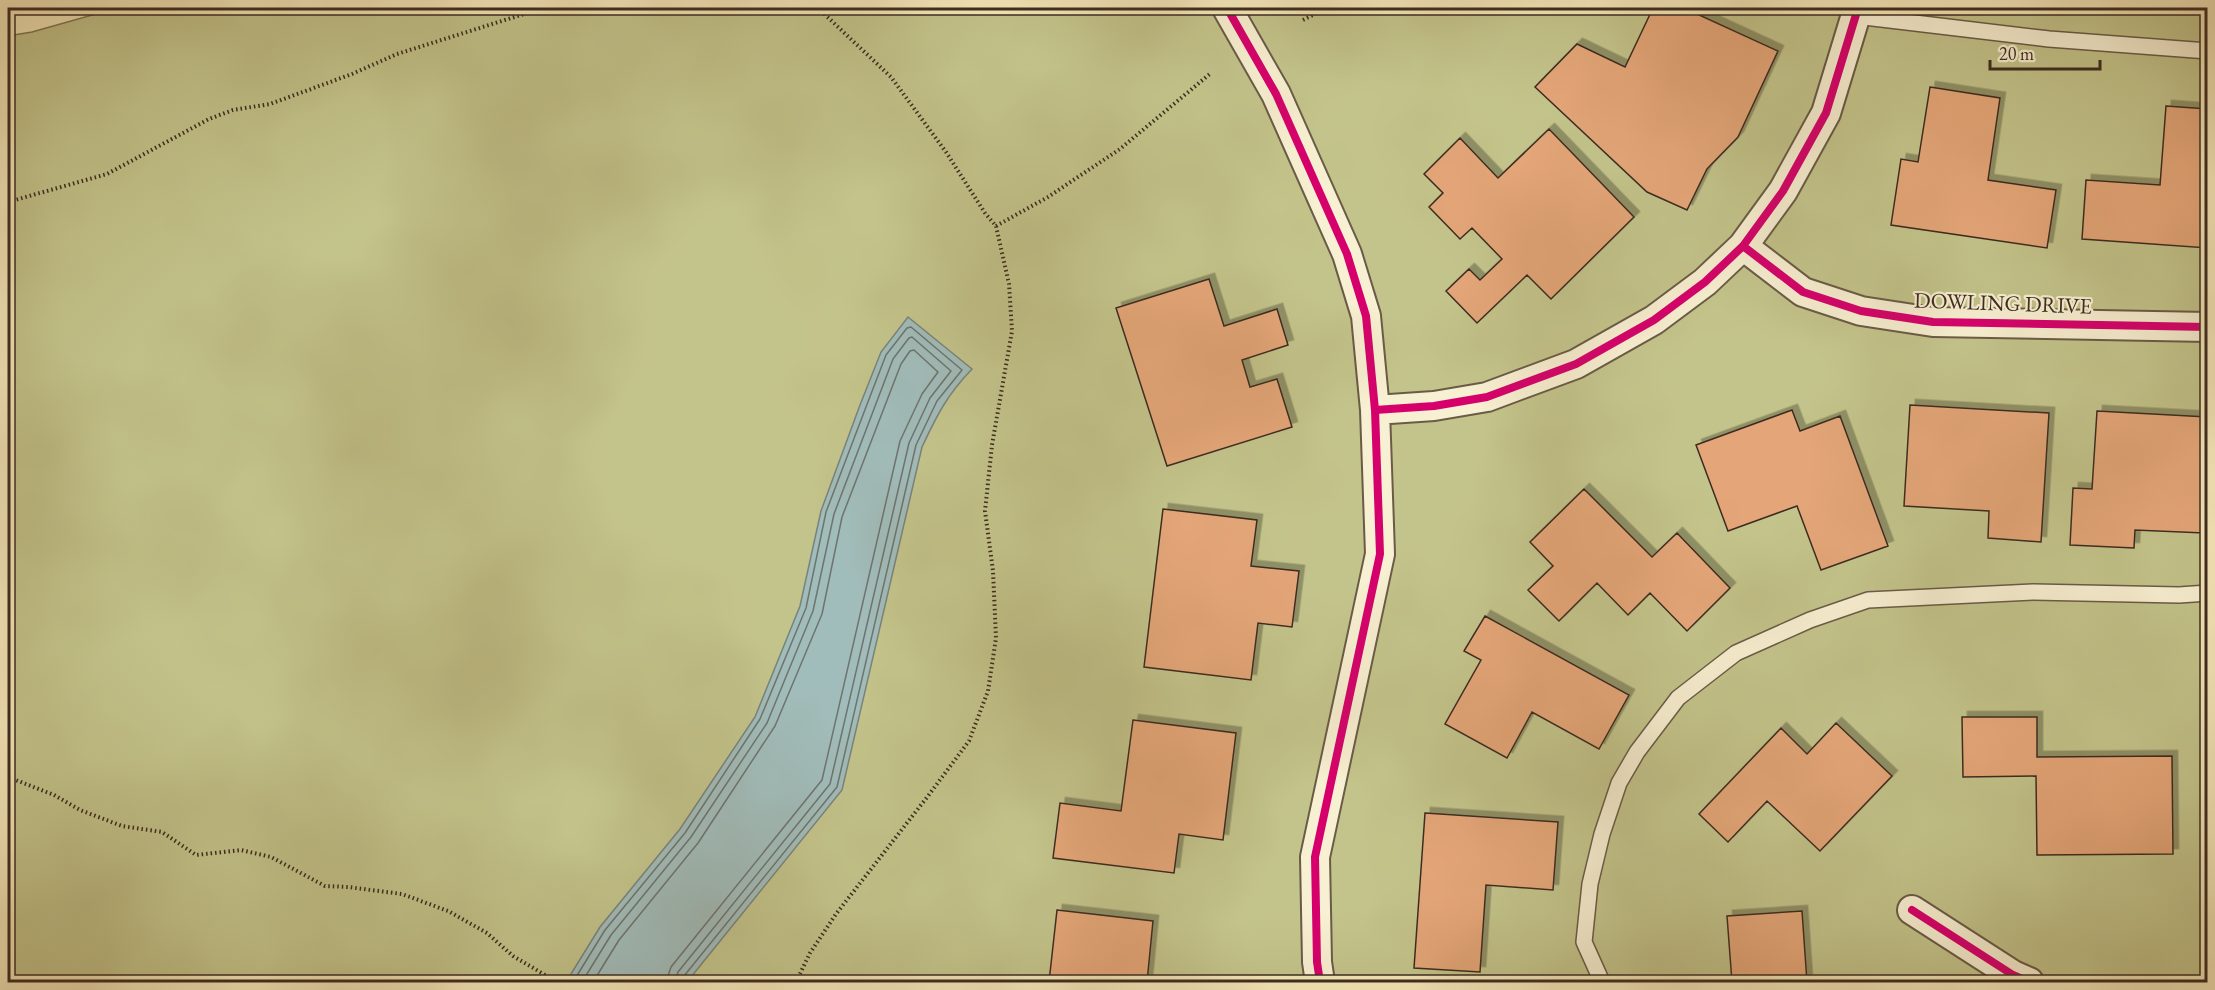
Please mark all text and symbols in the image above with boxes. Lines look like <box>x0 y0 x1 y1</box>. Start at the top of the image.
scale bar <box>1990 33 2100 71</box>
text: 20 m <box>1999 42 2034 65</box>
street label: DOWLING DRIVE <box>1914 285 2092 321</box>

